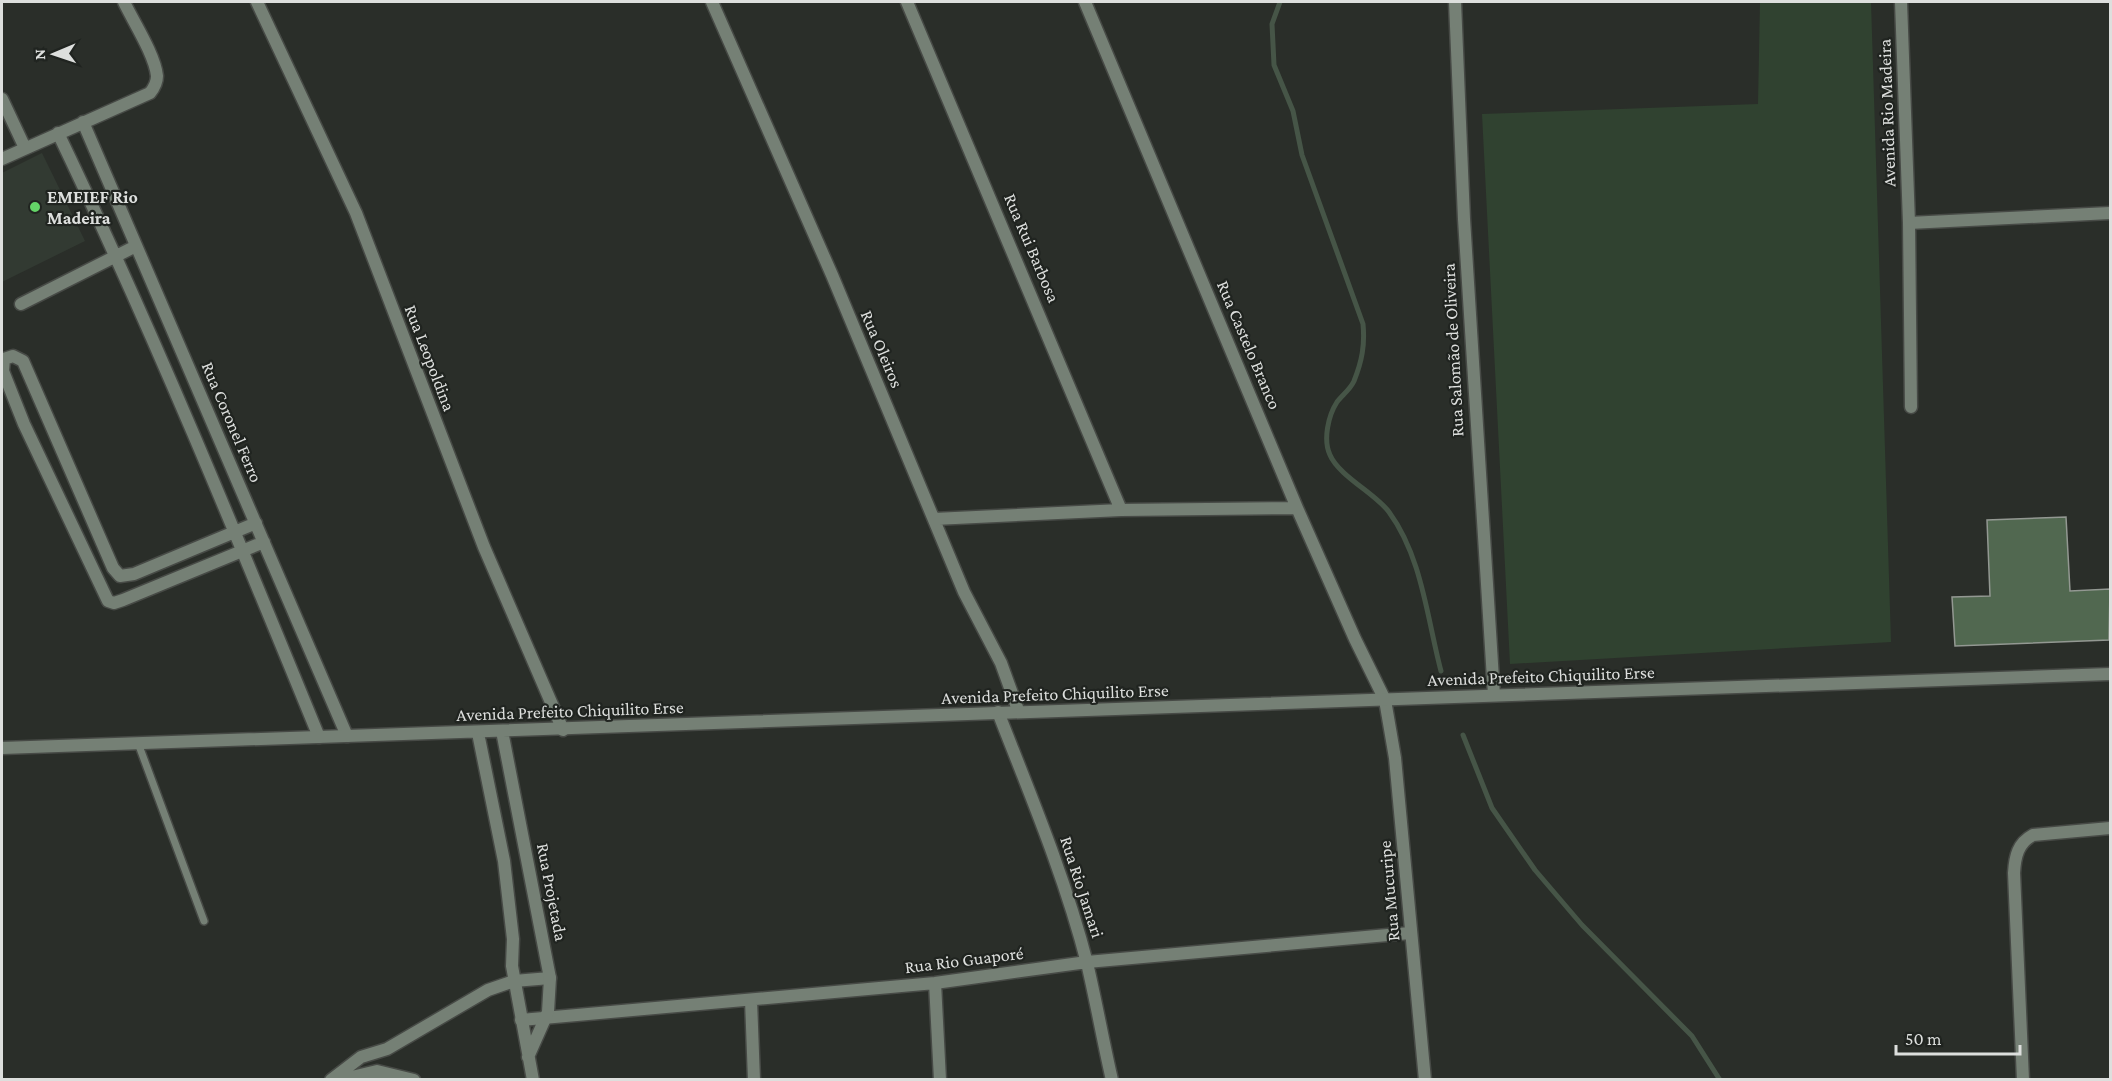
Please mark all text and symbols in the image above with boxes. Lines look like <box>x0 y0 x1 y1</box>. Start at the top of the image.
north arrow <box>24 24 84 84</box>
street label: Avenida Rio Madeira <box>1874 39 1900 187</box>
text: N <box>31 49 48 60</box>
place label: EMEIEF Rio Madeira <box>47 187 138 228</box>
street label: Rua Rui Barbosa <box>1000 190 1064 306</box>
marker: EMEIEF Rio Madeira <box>28 200 42 214</box>
street label: Rua Salomão de Oliveira <box>1438 263 1468 437</box>
street label: Rua Castelo Branco <box>1213 278 1285 412</box>
street label: Rua Leopoldina <box>401 302 459 414</box>
street label: Rua Oleiros <box>857 307 907 391</box>
street label: Rua Coronel Ferro <box>198 359 266 485</box>
street label: Avenida Prefeito Chiquilito Erse <box>1427 662 1655 690</box>
street label: Avenida Prefeito Chiquilito Erse <box>941 680 1169 708</box>
street label: Avenida Prefeito Chiquilito Erse <box>456 697 684 725</box>
street label: Rua Rio Jamari <box>1056 834 1108 941</box>
street label: Rua Mucuripe <box>1375 840 1403 942</box>
street label: Rua Projetada <box>532 841 571 943</box>
street label: Rua Rio Guaporé <box>903 943 1025 977</box>
scale bar <box>1896 1018 2020 1056</box>
text: 50 m <box>1905 1029 1942 1049</box>

